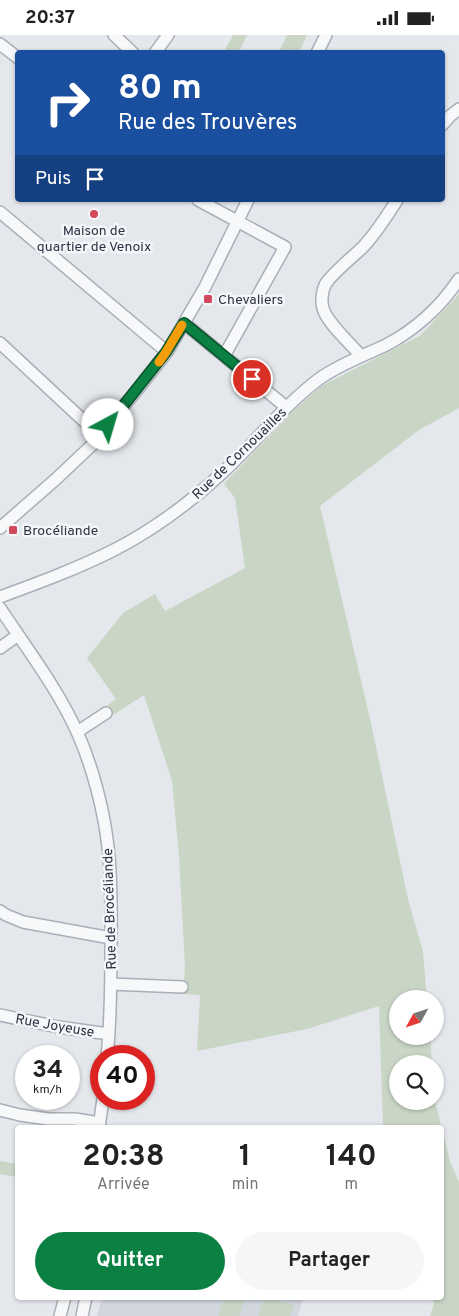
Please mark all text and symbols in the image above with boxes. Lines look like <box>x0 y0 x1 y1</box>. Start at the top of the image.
text: 20:37 <box>25 6 75 30</box>
text: 80 m <box>118 67 202 111</box>
icon: right <box>35 70 100 135</box>
text: Rue des Trouvères <box>118 110 297 137</box>
icon: arrive <box>81 165 109 193</box>
text: Puis <box>35 167 71 191</box>
marker: Maison de quartier de Venoix <box>88 208 100 220</box>
place label: Maison de quartier de Venoix <box>37 223 151 256</box>
place label: Chevaliers <box>218 292 283 309</box>
marker: Chevaliers <box>202 293 214 305</box>
pin <box>231 358 273 400</box>
icon: arrive <box>238 365 266 393</box>
position arrow <box>81 398 133 450</box>
street label: Rue de Cornouailles <box>189 405 291 504</box>
place label: Brocéliande <box>23 523 98 540</box>
marker: Brocéliande <box>7 524 19 536</box>
street label: Rue de Brocéliande <box>100 848 121 970</box>
north arrow <box>389 990 444 1045</box>
map controls <box>389 990 444 1110</box>
street label: Rue Joyeuse <box>14 1011 96 1042</box>
speed limit sign: 40 <box>90 1045 155 1110</box>
text: 34 <box>32 1055 63 1087</box>
button: search <box>389 1055 444 1110</box>
text: km/h <box>33 1082 62 1098</box>
text: 20:38 <box>82 1139 165 1176</box>
text: 1 <box>239 1139 251 1176</box>
text: 140 <box>326 1139 377 1176</box>
text: Arrivée <box>97 1175 150 1195</box>
text: min <box>232 1175 258 1195</box>
text: m <box>344 1175 358 1195</box>
button: Quitter <box>35 1232 225 1290</box>
button: Partager <box>235 1232 424 1290</box>

